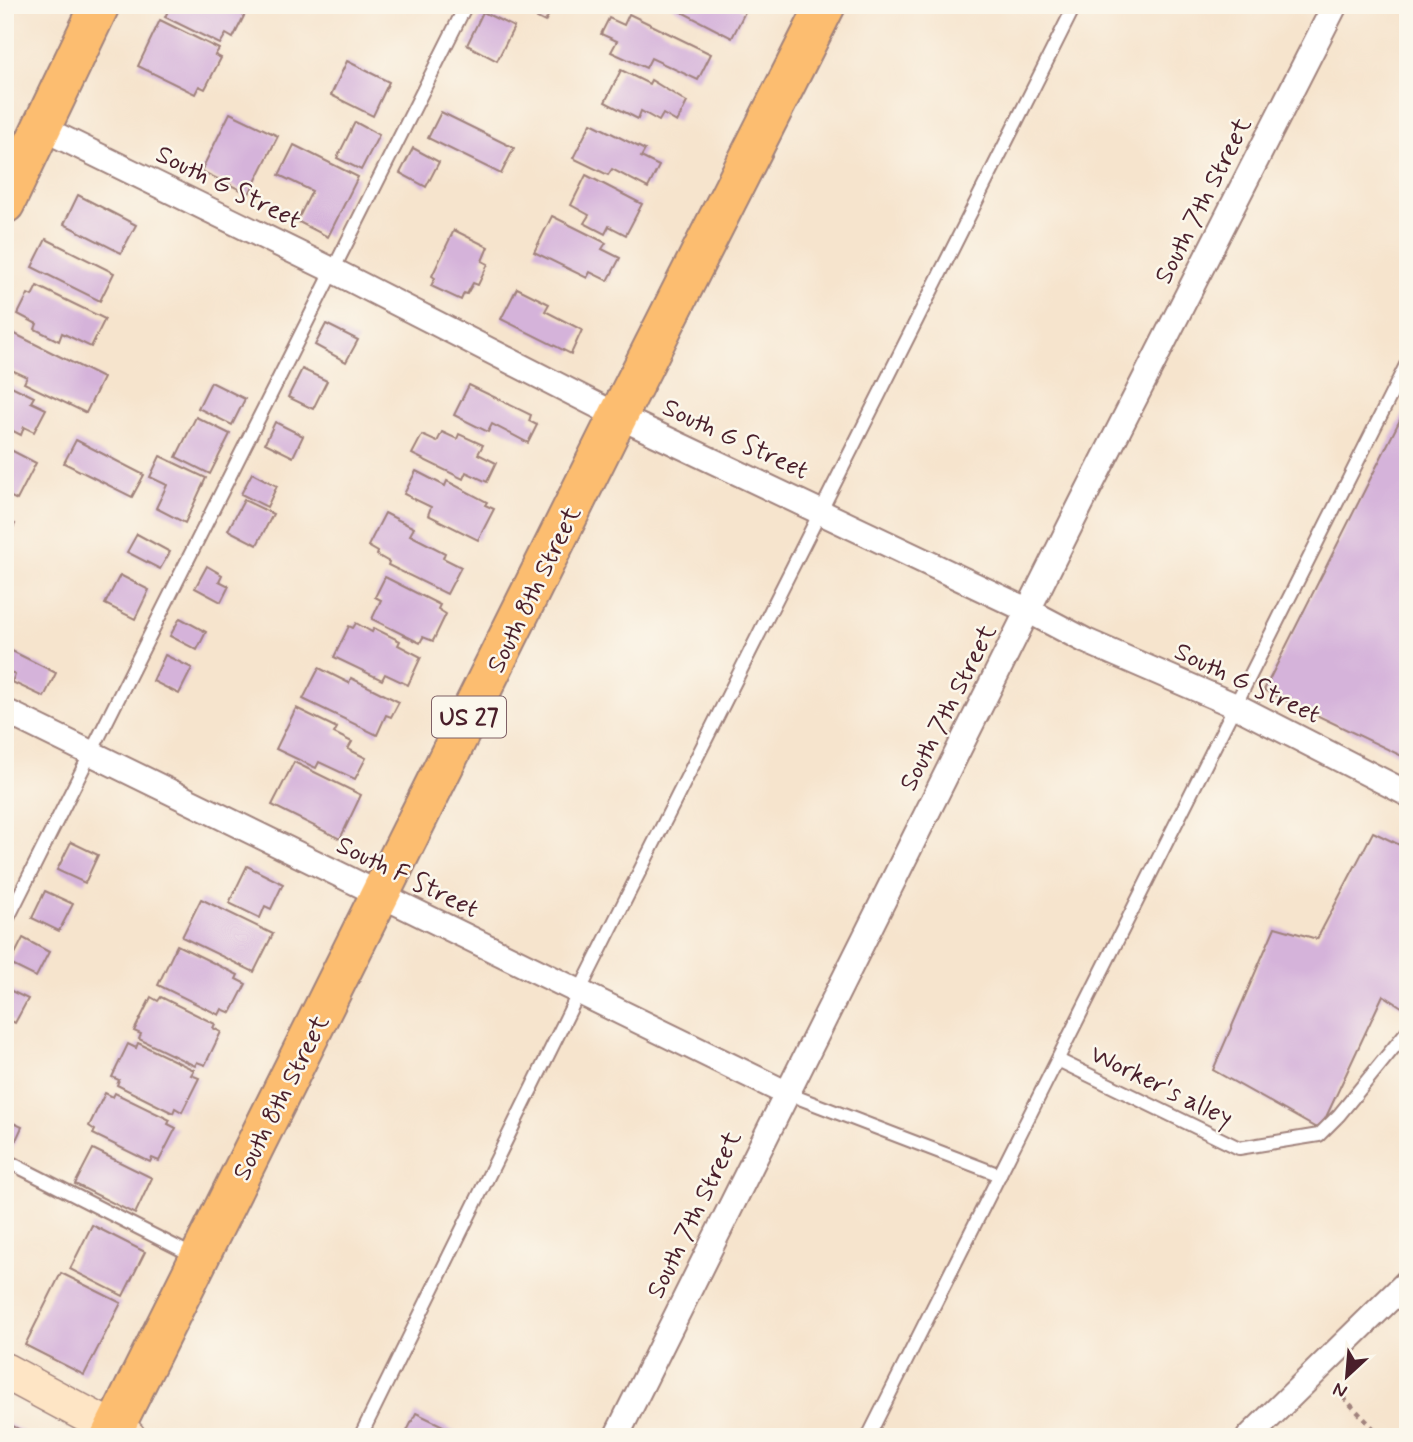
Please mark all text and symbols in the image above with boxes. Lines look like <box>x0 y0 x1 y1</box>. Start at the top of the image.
street label: South 7th Street <box>1147 112 1260 290</box>
street label: South G Street <box>150 138 306 238</box>
street label: South G Street <box>657 391 814 489</box>
street label: South 8th Street <box>480 501 590 679</box>
street label: South 7th Street <box>892 619 1005 797</box>
street label: South G Street <box>1169 635 1326 733</box>
road number: US 27 <box>432 696 506 738</box>
street label: South F Street <box>330 829 484 927</box>
street label: South 8th Street <box>225 1009 338 1187</box>
street label: Worker's alley <box>1084 1038 1238 1136</box>
street label: South 7th Street <box>639 1125 750 1304</box>
north arrow <box>1312 1340 1382 1410</box>
text: N <box>1329 1376 1351 1404</box>

